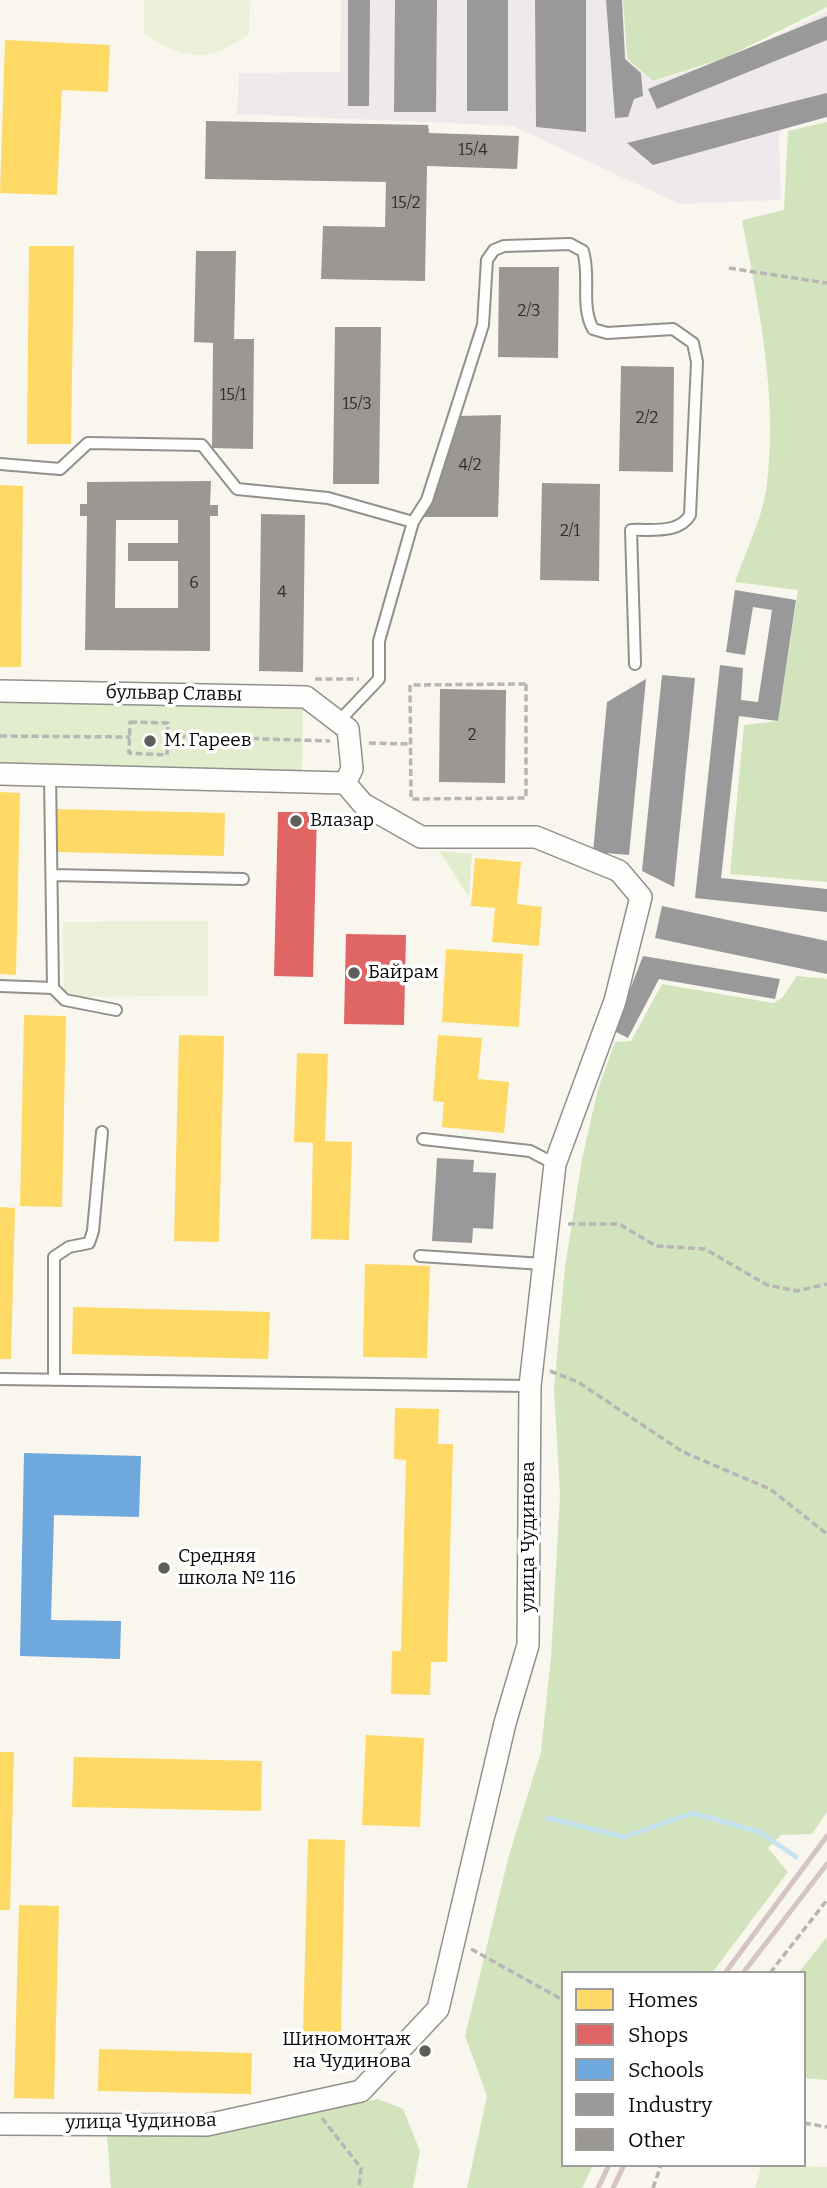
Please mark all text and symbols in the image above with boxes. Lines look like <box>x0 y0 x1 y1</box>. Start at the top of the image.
house number: 15/4 <box>458 141 488 161</box>
house number: 15/2 <box>392 194 420 214</box>
house number: 2/3 <box>518 302 540 322</box>
house number: 15/1 <box>220 386 246 406</box>
house number: 15/3 <box>342 395 372 415</box>
house number: 2/2 <box>636 409 658 429</box>
house number: 4/2 <box>458 456 482 476</box>
house number: 2/1 <box>560 522 580 542</box>
house number: 6 <box>189 574 199 594</box>
house number: 4 <box>277 583 287 603</box>
street label: бульвар Славы <box>106 681 242 707</box>
house number: 2 <box>468 726 476 746</box>
place label: М. Гареев <box>164 730 252 752</box>
marker: М. Гареев <box>142 733 158 749</box>
place label: Влазар <box>310 810 374 832</box>
marker: Влазар <box>288 813 304 829</box>
place label: Байрам <box>368 962 438 984</box>
marker: Байрам <box>346 965 362 981</box>
street label: улица Чудинова <box>518 1461 540 1613</box>
place label: Средняя школа № 116 <box>178 1546 296 1590</box>
marker: Средняя школа № 116 <box>156 1560 172 1576</box>
legend <box>561 1971 806 2167</box>
text: Homes <box>628 1987 698 2013</box>
text: Shops <box>628 2022 688 2048</box>
place label: Шиномонтаж на Чудинова <box>282 2029 411 2073</box>
marker: Шиномонтаж на Чудинова <box>417 2043 433 2059</box>
text: Schools <box>628 2057 704 2083</box>
text: Industry <box>628 2092 712 2118</box>
street label: улица Чудинова <box>65 2109 217 2135</box>
text: Other <box>628 2127 685 2153</box>

